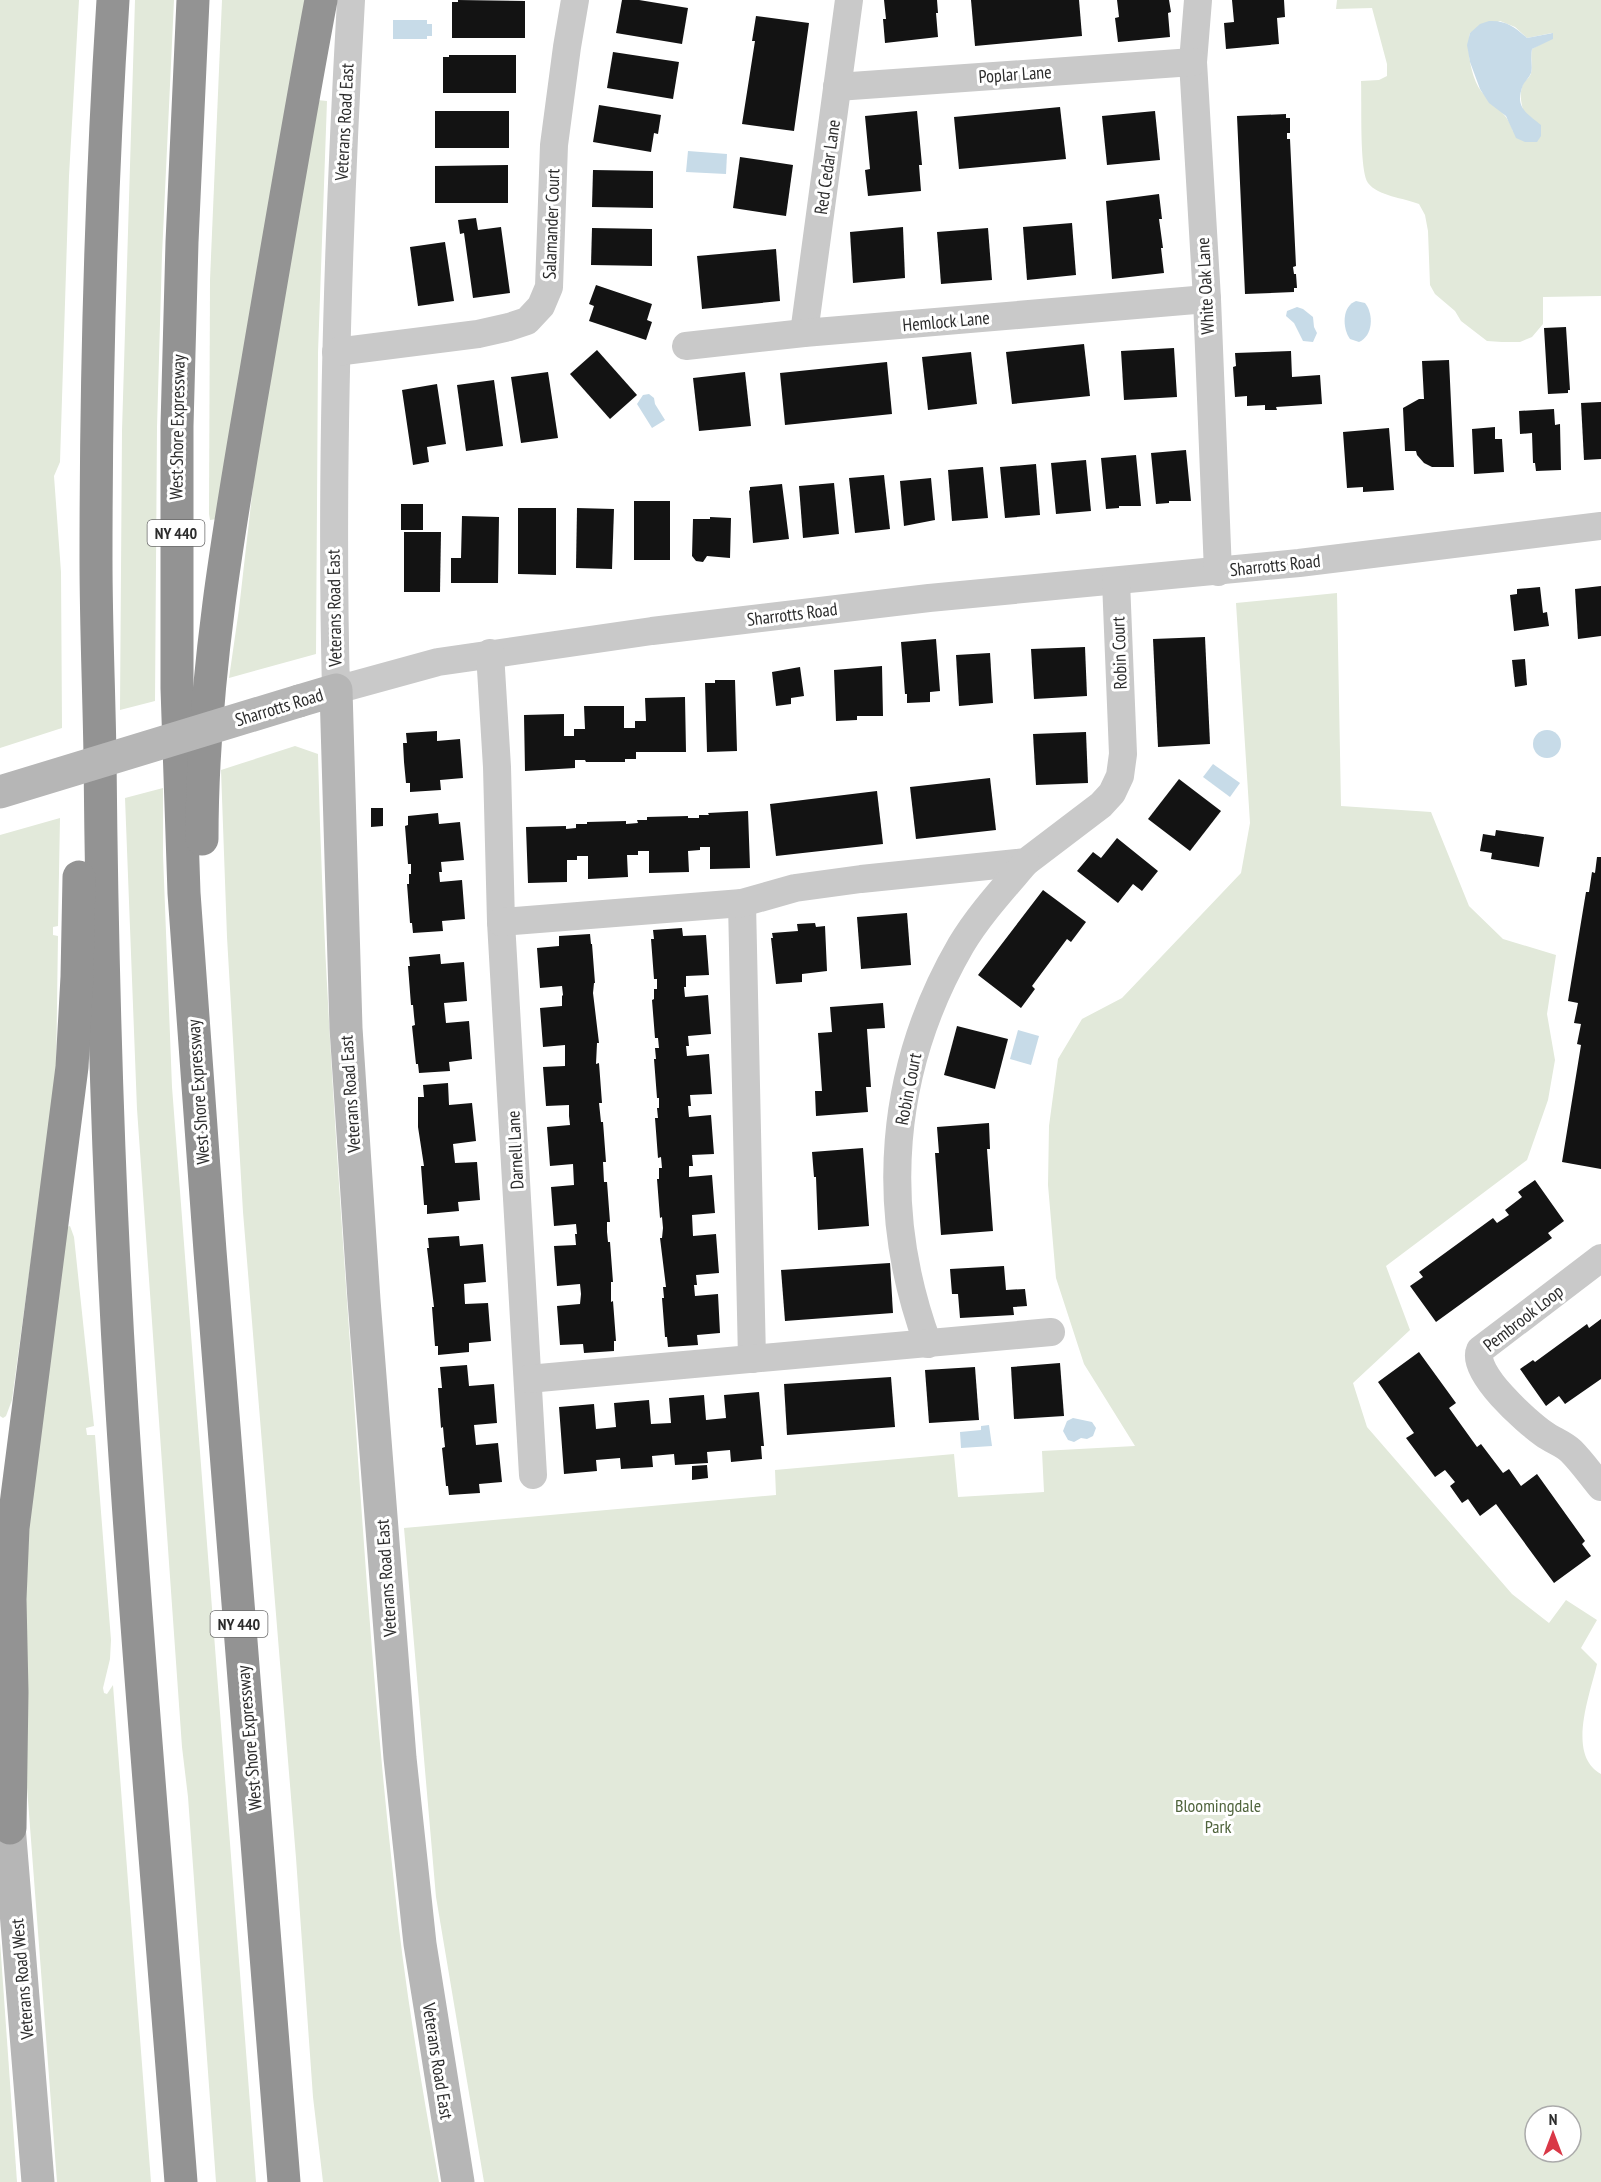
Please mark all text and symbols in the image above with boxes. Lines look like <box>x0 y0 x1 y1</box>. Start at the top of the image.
street label: Poplar Lane <box>978 60 1052 88</box>
street label: Veterans Road East <box>329 63 359 182</box>
street label: Red Cedar Lane <box>809 118 845 216</box>
street label: Salamander Court <box>538 168 564 280</box>
street label: White Oak Lane <box>1191 237 1219 335</box>
street label: Hemlock Lane <box>902 306 990 336</box>
street label: West Shore Expressway <box>164 354 190 500</box>
road number: NY 440 <box>148 520 204 546</box>
street label: Veterans Road East <box>321 549 347 668</box>
street label: Sharrotts Road <box>1229 549 1321 581</box>
street label: Sharrotts Road <box>745 597 839 631</box>
street label: Robin Court <box>1106 616 1132 690</box>
street label: Sharrotts Road <box>232 683 326 731</box>
street label: West Shore Expressway <box>181 1018 215 1165</box>
street label: Veterans Road East <box>334 1035 366 1154</box>
street label: Robin Court <box>890 1051 926 1127</box>
street label: Darnell Lane <box>501 1110 529 1190</box>
street label: Pembrook Loop <box>1478 1279 1568 1356</box>
street label: Veterans Road East <box>370 1519 402 1638</box>
road number: NY 440 <box>210 1611 268 1637</box>
street label: West Shore Expressway <box>231 1664 267 1811</box>
park label: Bloomingdale Park <box>1175 1794 1261 1838</box>
street label: Veterans Road West <box>5 1918 39 2041</box>
street label: Veterans Road East <box>417 2000 459 2121</box>
north arrow <box>1523 2104 1583 2164</box>
text: N <box>1549 2109 1557 2129</box>

